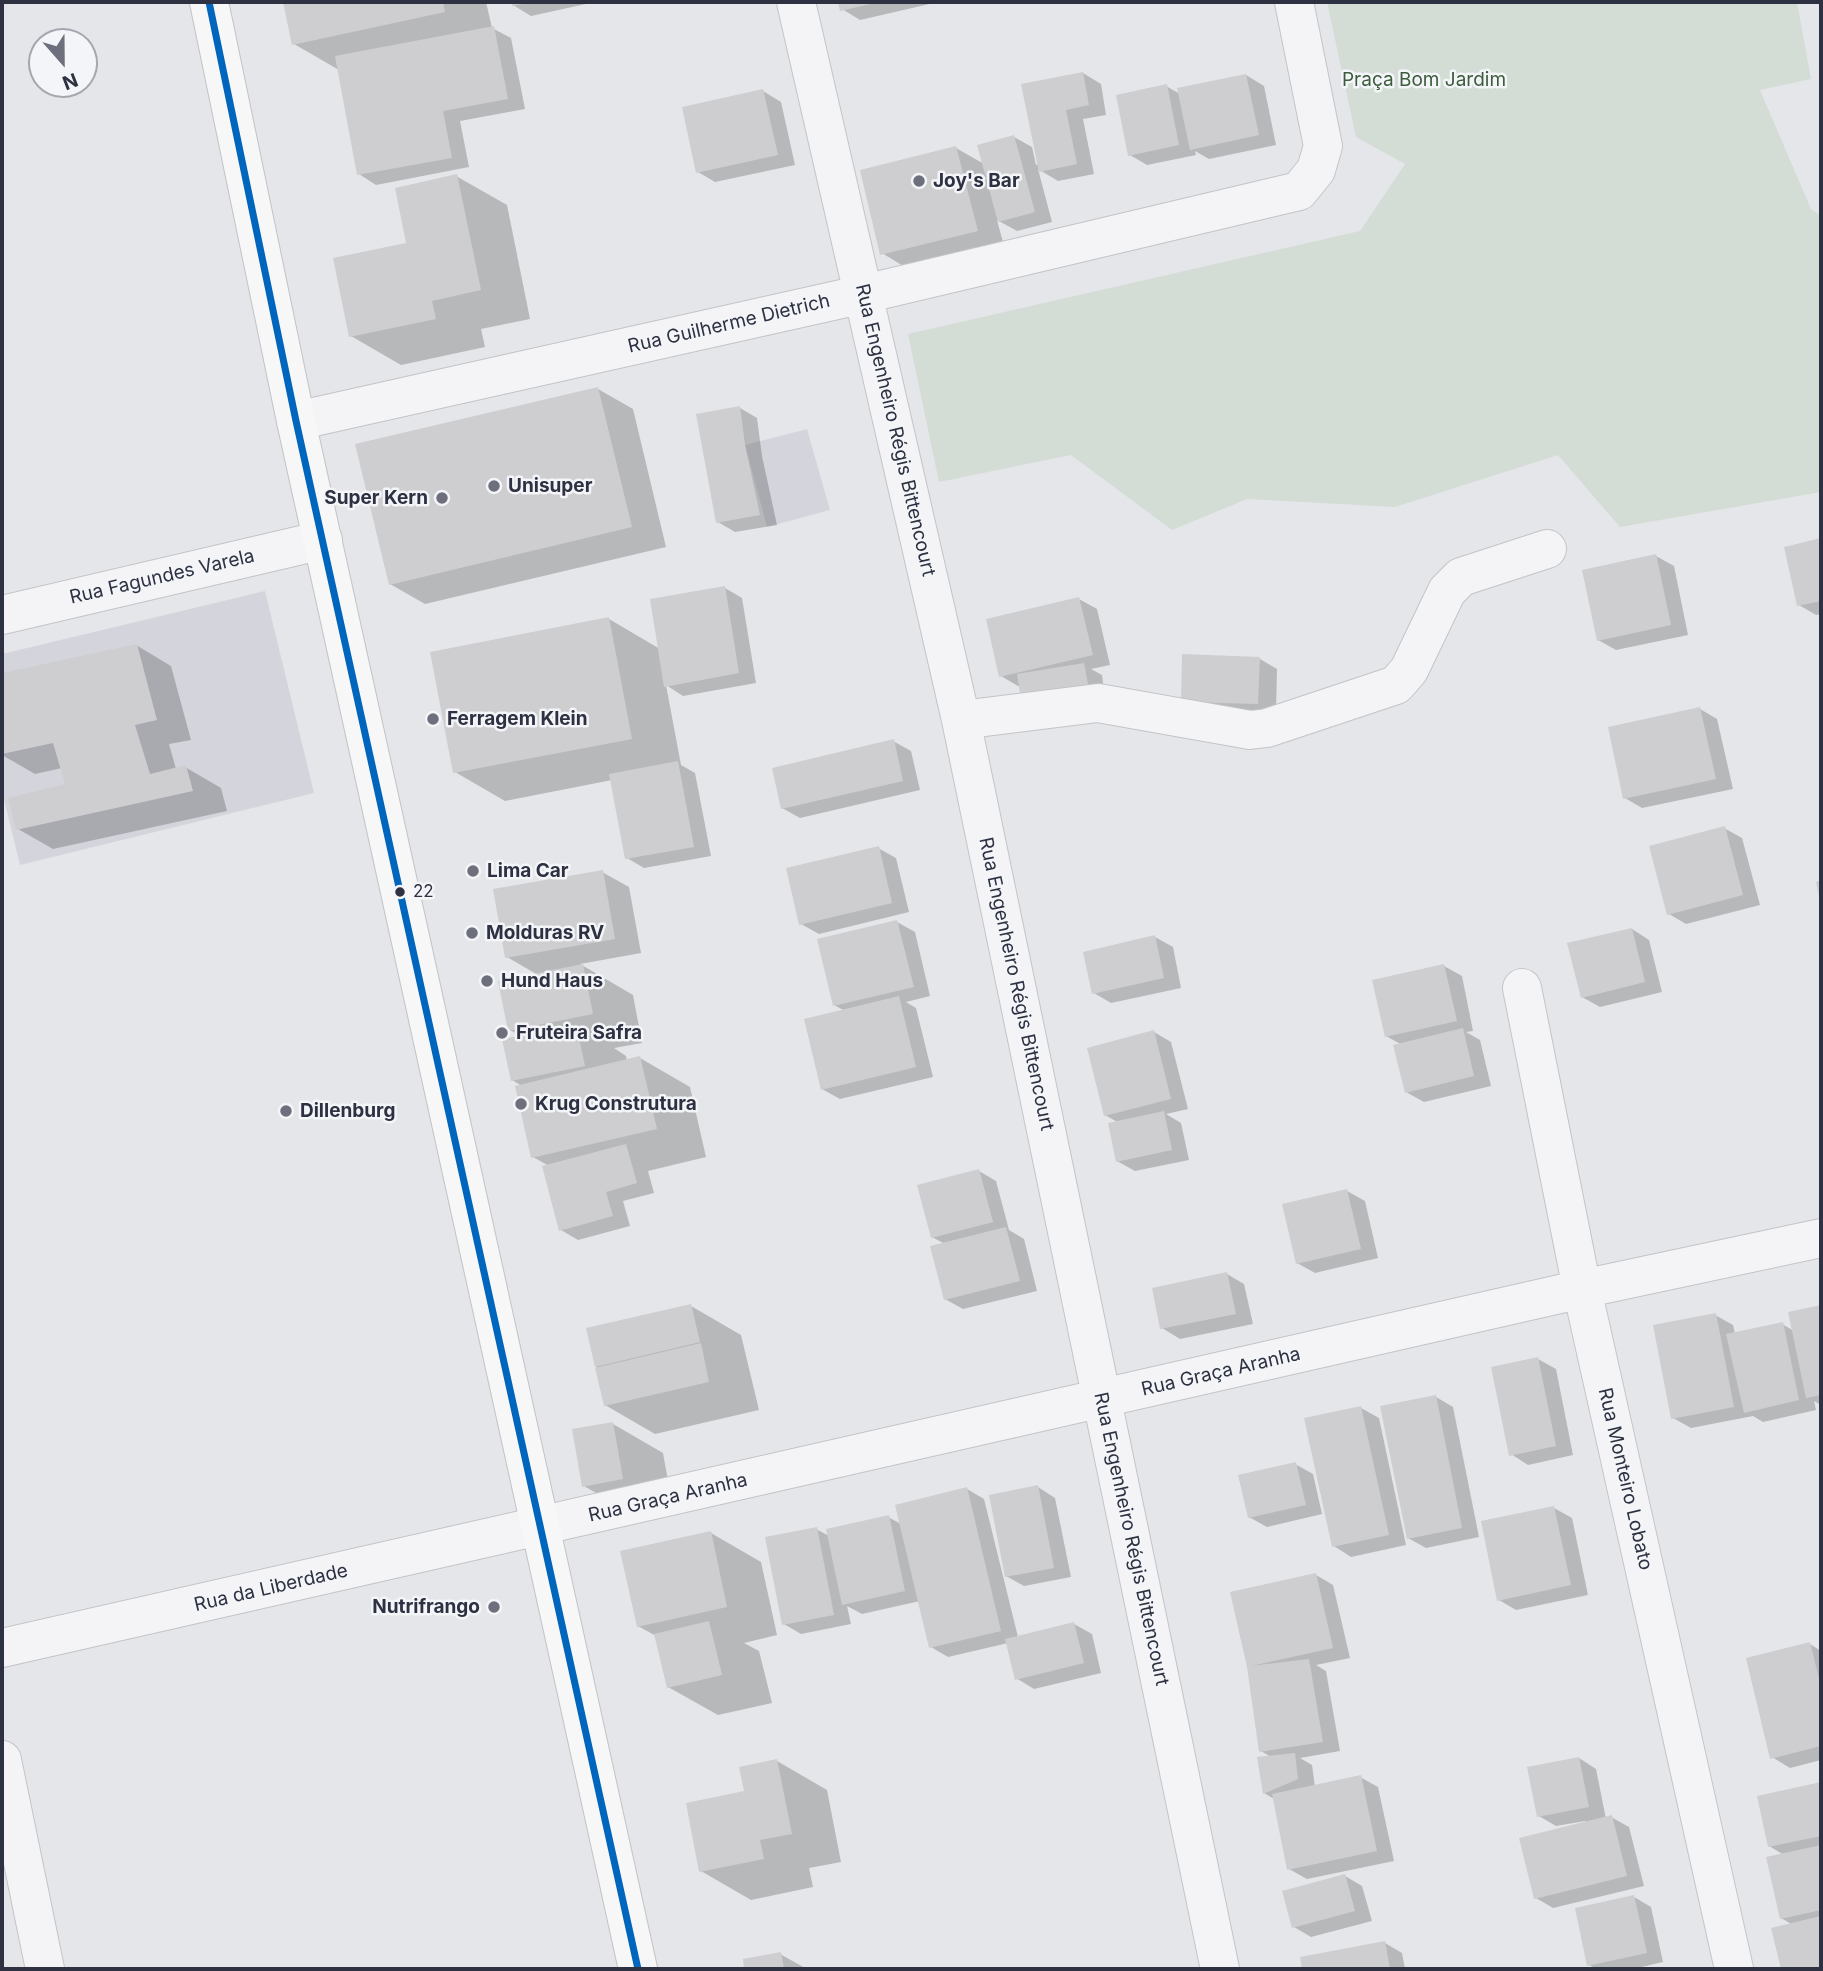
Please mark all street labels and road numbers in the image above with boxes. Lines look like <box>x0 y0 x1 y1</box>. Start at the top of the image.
street label: Rua Engenheiro Régis Bittencourt <box>850 282 940 578</box>
street label: Rua Guilherme Dietrich <box>626 290 832 358</box>
street label: Rua Fagundes Varela <box>67 545 257 609</box>
street label: Rua Engenheiro Régis Bittencourt <box>974 835 1058 1133</box>
street label: Rua Graça Aranha <box>1139 1343 1303 1401</box>
street label: Rua Monteiro Lobato <box>1593 1386 1657 1572</box>
street label: Rua Engenheiro Régis Bittencourt <box>1089 1390 1173 1688</box>
street label: Rua Graça Aranha <box>586 1469 750 1527</box>
street label: Rua da Liberdade <box>192 1559 350 1617</box>

